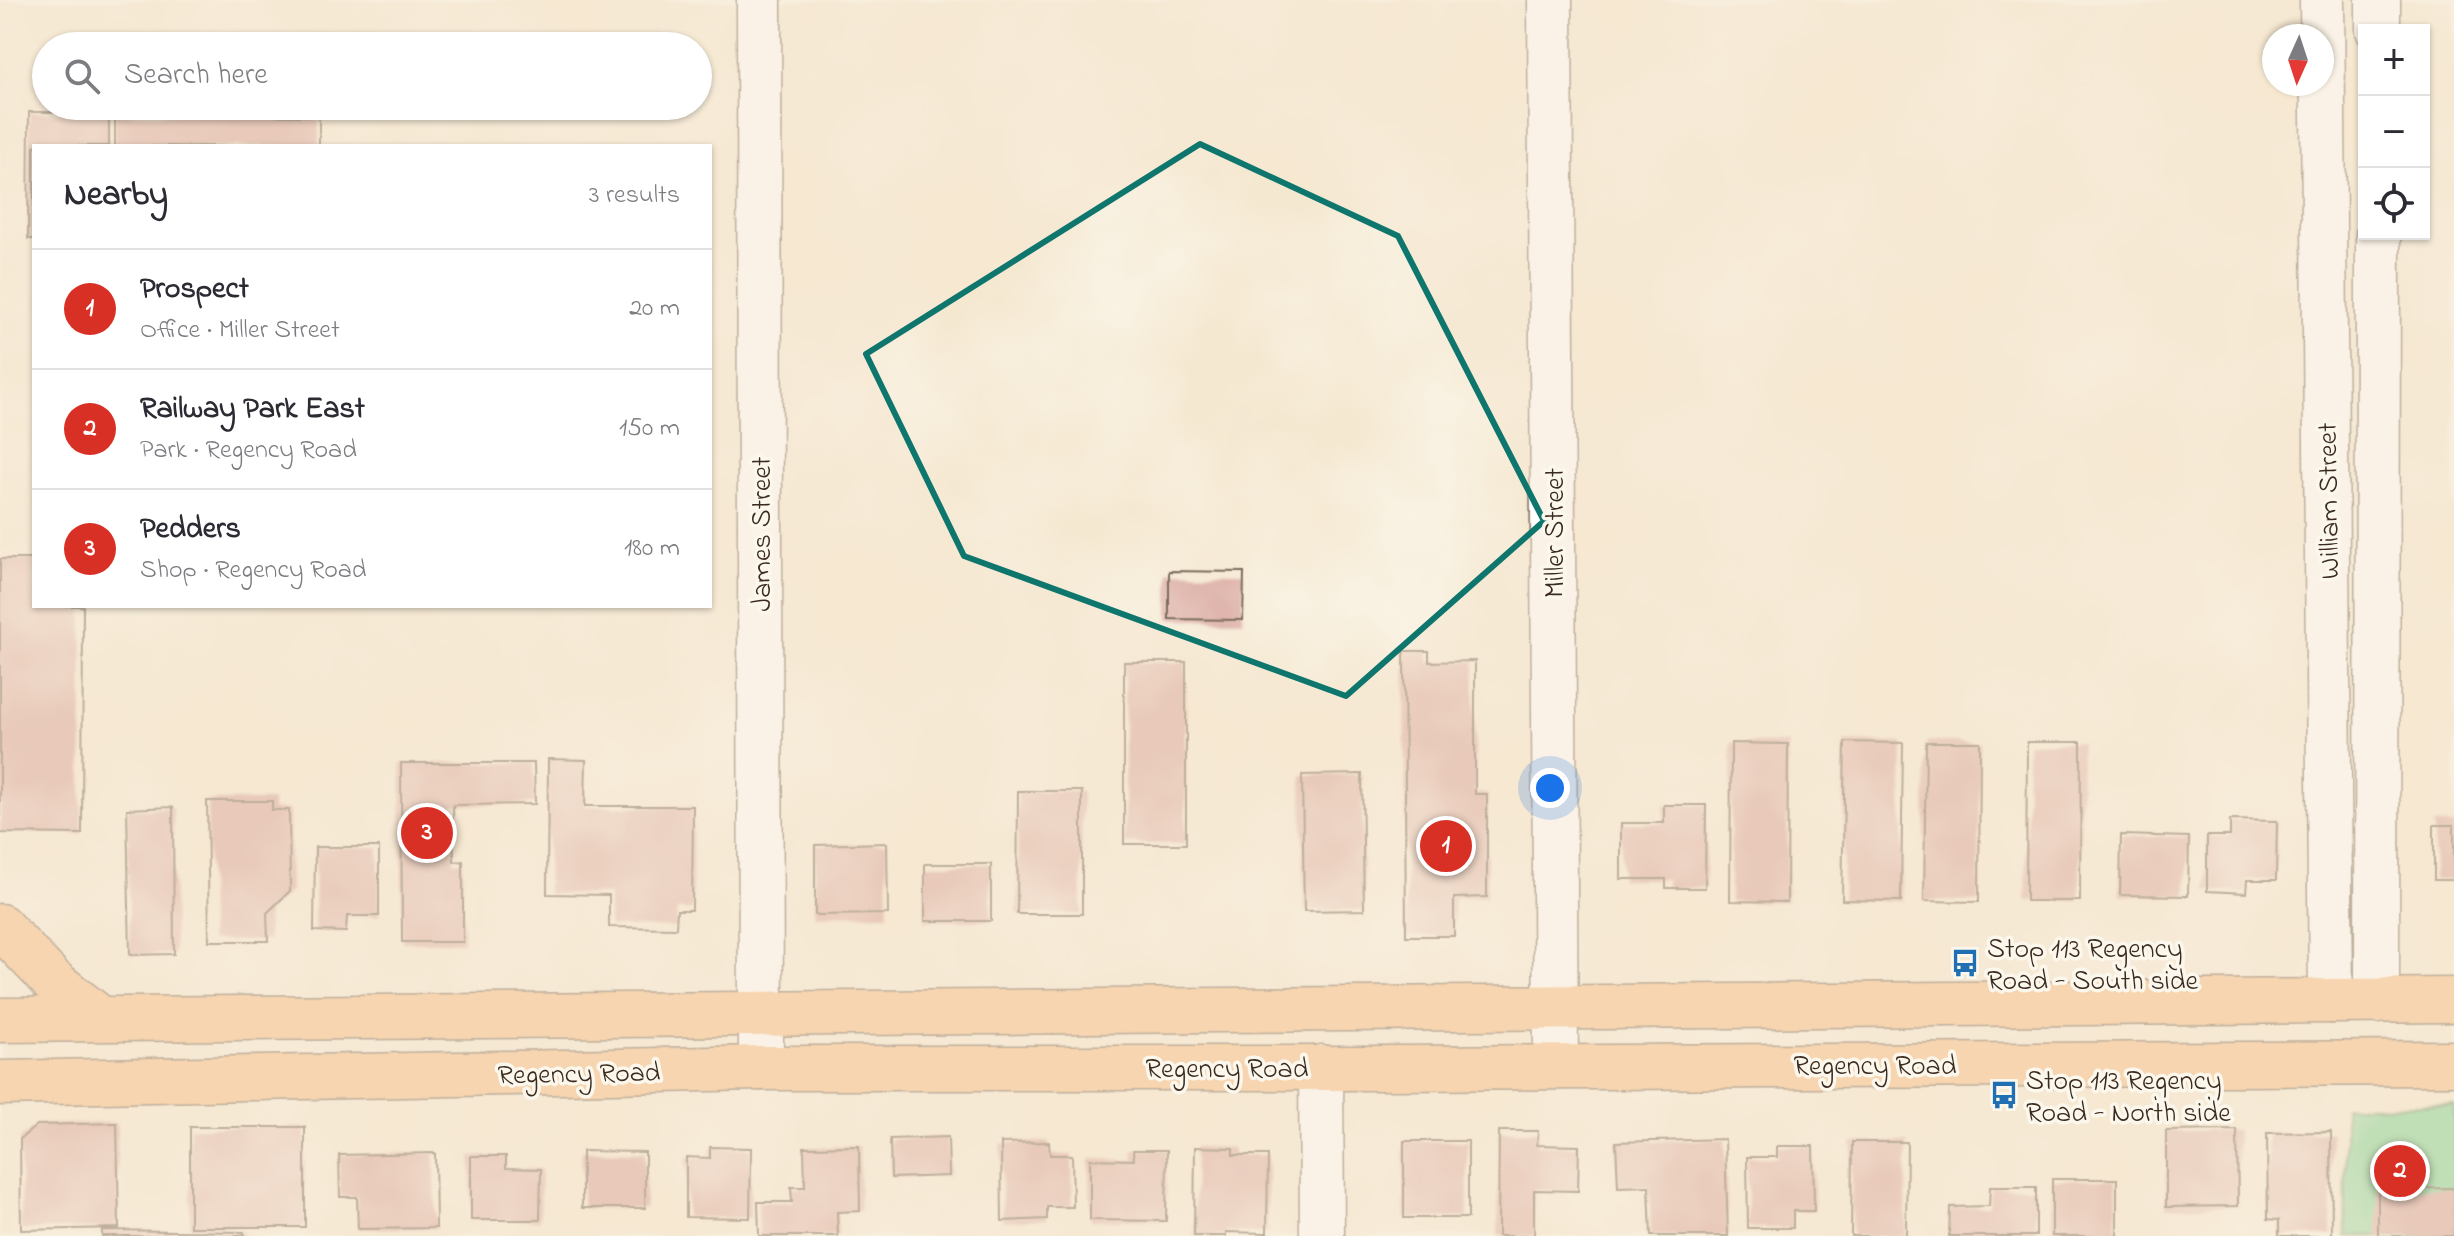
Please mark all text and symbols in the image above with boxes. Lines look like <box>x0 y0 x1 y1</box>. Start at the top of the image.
north arrow <box>2262 24 2334 96</box>
map controls <box>2358 24 2430 240</box>
button: + <box>2358 24 2430 96</box>
search box <box>32 32 712 120</box>
icon: search <box>60 54 104 98</box>
text: Search here <box>124 54 268 98</box>
button: − <box>2358 96 2430 168</box>
button: locate <box>2358 168 2430 240</box>
text: Nearby <box>64 171 168 221</box>
text: 3 results <box>589 177 680 215</box>
text: Prospect <box>140 268 249 312</box>
text: 1 <box>86 290 94 328</box>
text: 20 m <box>629 290 680 328</box>
text: Office · Miller Street <box>140 312 340 350</box>
text: Railway Park East <box>140 388 365 432</box>
text: 2 <box>84 410 96 448</box>
text: 150 m <box>619 410 680 448</box>
street label: William Street <box>2309 422 2352 580</box>
text: Park · Regency Road <box>140 432 357 470</box>
street label: James Street <box>743 457 784 611</box>
street label: Miller Street <box>1536 468 1577 598</box>
text: Pedders <box>140 508 241 552</box>
text: 3 <box>85 530 95 568</box>
text: 180 m <box>624 530 680 568</box>
text: Shop · Regency Road <box>140 552 367 590</box>
your location <box>1530 768 1570 808</box>
pin: 3 <box>401 803 453 863</box>
pin: 1 <box>1420 816 1472 876</box>
place label: Stop 113 Regency Road - South side <box>1987 930 2199 1003</box>
bus stop icon: Stop 113 Regency Road - South side <box>1950 948 1980 978</box>
street label: Regency Road <box>1794 1047 1957 1088</box>
street label: Regency Road <box>1146 1050 1309 1091</box>
street label: Regency Road <box>497 1054 661 1097</box>
place label: Stop 113 Regency Road - North side <box>2026 1062 2231 1135</box>
bus stop icon: Stop 113 Regency Road - North side <box>1989 1080 2019 1110</box>
pin: 2 <box>2374 1141 2426 1201</box>

